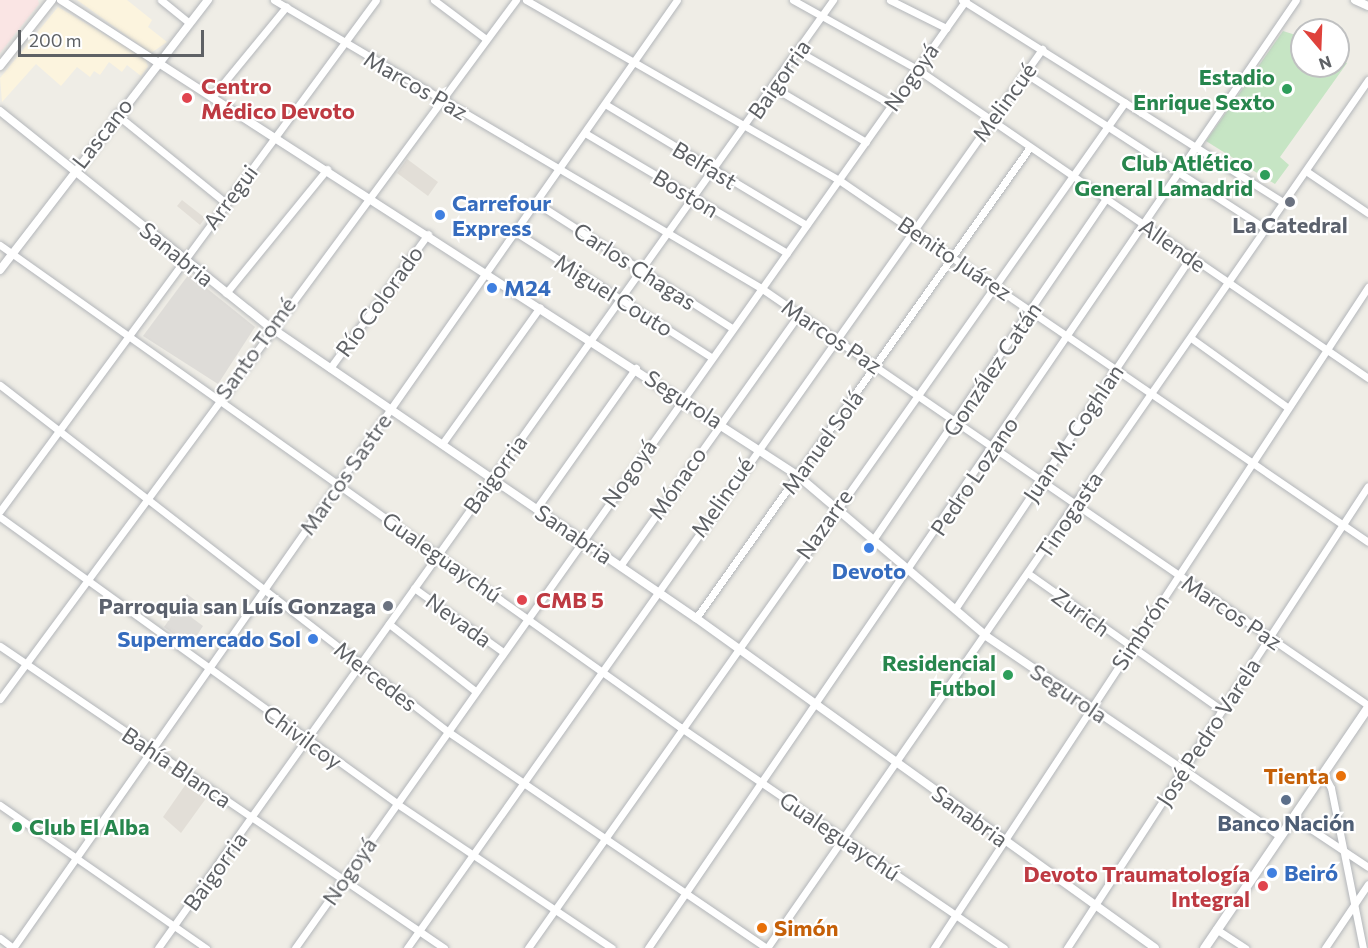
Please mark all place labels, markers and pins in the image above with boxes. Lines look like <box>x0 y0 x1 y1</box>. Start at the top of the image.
place label: Estadio Enrique Sexto <box>1133 63 1275 114</box>
place label: Centro Médico Devoto <box>201 72 355 124</box>
marker: Estadio Enrique Sexto <box>1280 82 1294 96</box>
marker: Centro Médico Devoto <box>178 89 196 107</box>
place label: Club Atlético General Lamadrid <box>1074 149 1253 200</box>
marker: Club Atlético General Lamadrid <box>1258 168 1272 182</box>
place label: Carrefour Express <box>452 189 551 240</box>
marker: La Catedral <box>1283 195 1297 209</box>
marker: Carrefour Express <box>433 208 447 222</box>
place label: La Catedral <box>1232 212 1348 238</box>
place label: M24 <box>504 275 551 301</box>
marker: M24 <box>485 281 499 295</box>
marker: Devoto <box>862 541 876 555</box>
place label: Devoto <box>832 558 906 584</box>
place label: CMB 5 <box>536 587 604 613</box>
marker: CMB 5 <box>513 591 531 609</box>
place label: Parroquia san Luís Gonzaga <box>99 593 376 619</box>
marker: Parroquia san Luís Gonzaga <box>381 599 395 613</box>
place label: Supermercado Sol <box>117 626 301 652</box>
marker: Supermercado Sol <box>306 632 320 646</box>
place label: Residencial Futbol <box>882 649 996 700</box>
marker: Residencial Futbol <box>1001 668 1015 682</box>
place label: Tienta <box>1263 763 1329 789</box>
marker: Tienta <box>1334 769 1348 783</box>
marker: Banco Nación <box>1279 793 1293 807</box>
place label: Banco Nación <box>1217 810 1355 836</box>
place label: Club El Alba <box>29 814 150 840</box>
marker: Club El Alba <box>10 820 24 834</box>
place label: Devoto Traumatología Integral <box>1024 860 1250 912</box>
place label: Beiró <box>1284 860 1338 886</box>
marker: Beiró <box>1265 866 1279 880</box>
marker: Devoto Traumatología Integral <box>1254 877 1272 895</box>
place label: Simón <box>774 915 838 941</box>
marker: Simón <box>755 921 769 935</box>

